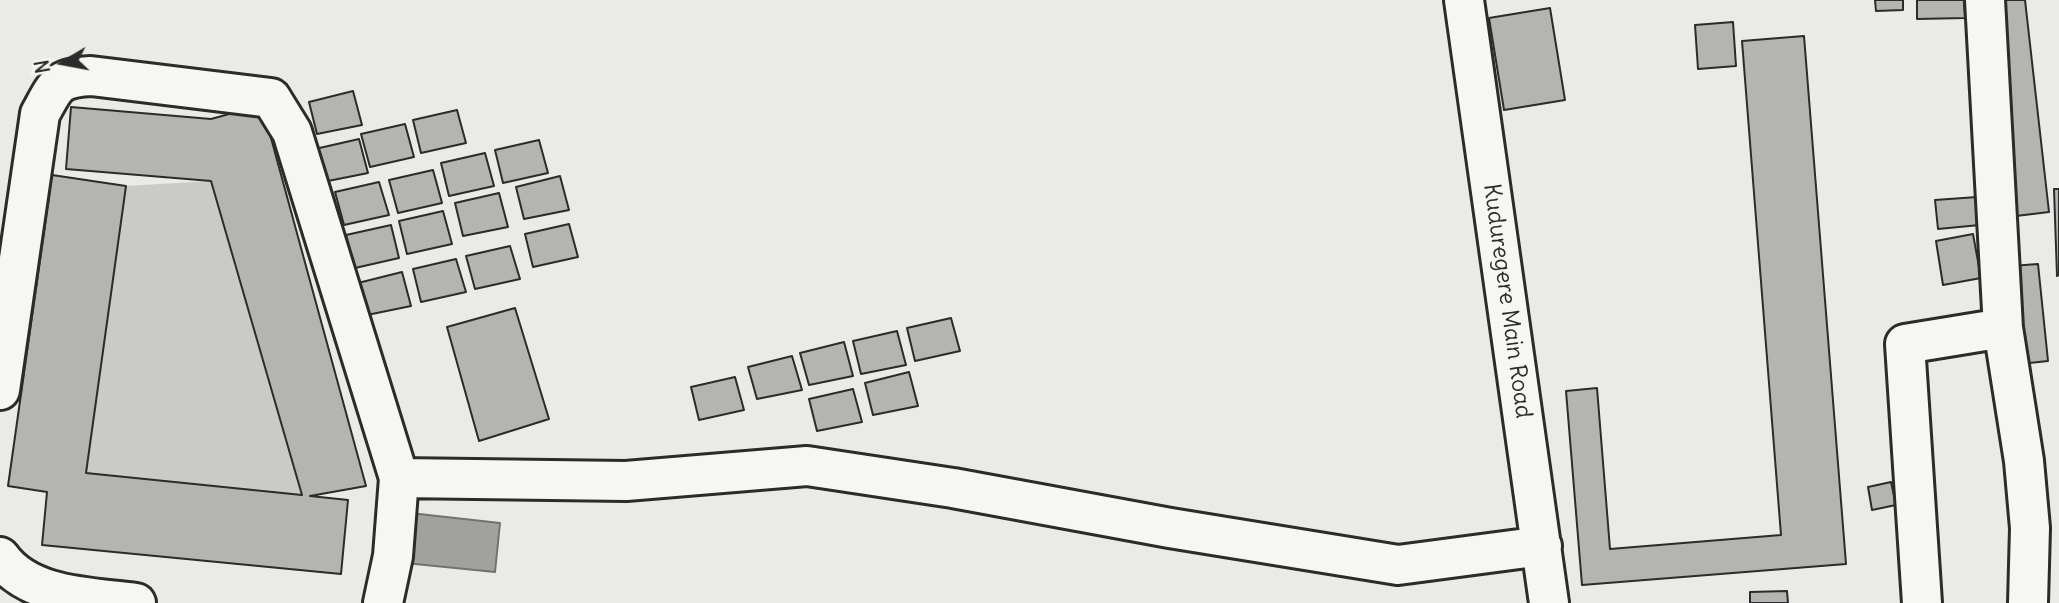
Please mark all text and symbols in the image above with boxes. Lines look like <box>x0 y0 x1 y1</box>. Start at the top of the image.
north arrow <box>28 28 98 98</box>
text: N <box>29 58 55 75</box>
street label: Kuduregere Main Road <box>1477 182 1537 420</box>

